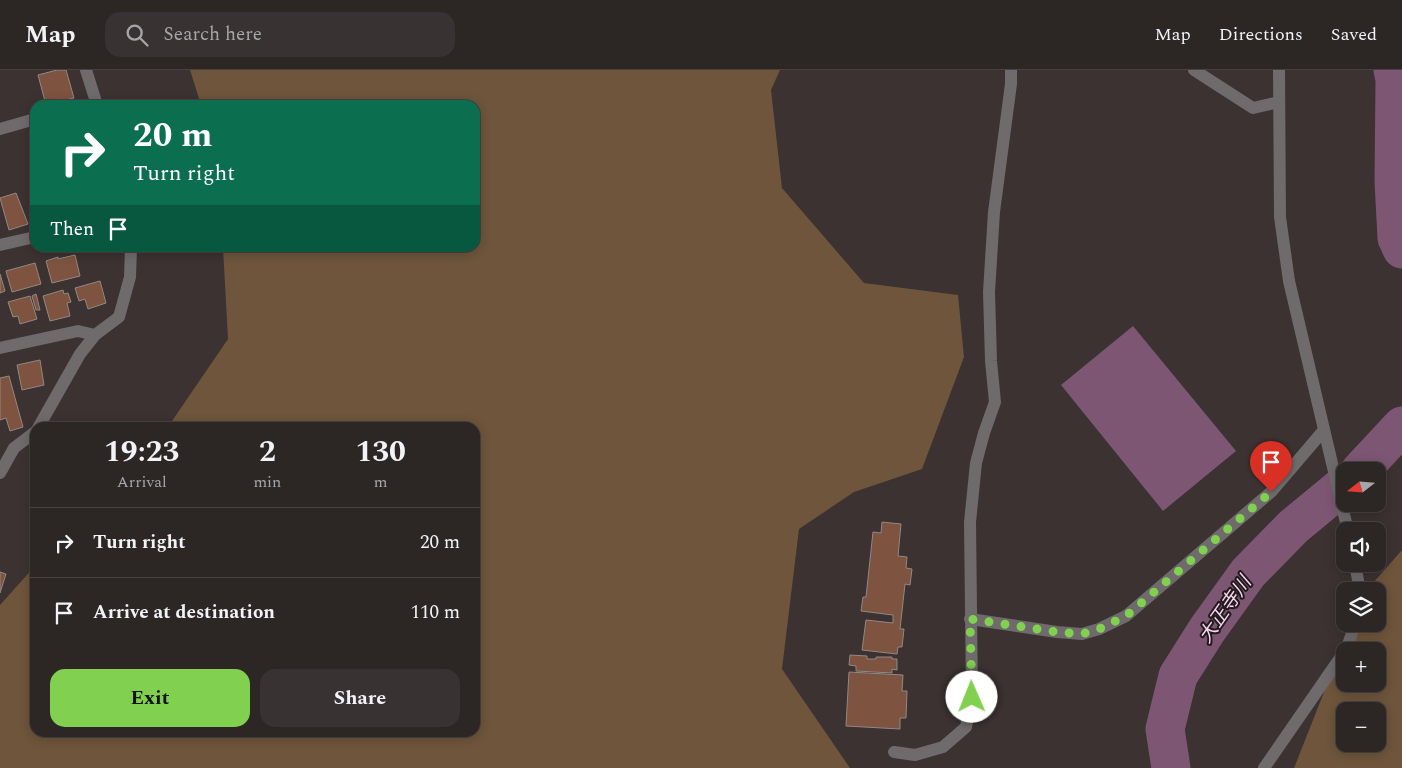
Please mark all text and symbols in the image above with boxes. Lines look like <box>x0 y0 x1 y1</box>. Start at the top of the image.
search box <box>105 12 455 57</box>
text: Map <box>25 17 75 53</box>
text: Search here <box>163 20 262 49</box>
icon: search <box>123 21 151 49</box>
text: Map <box>1155 21 1191 48</box>
text: Directions <box>1219 21 1303 48</box>
text: Saved <box>1331 21 1377 48</box>
text: 20 m <box>133 109 213 162</box>
icon: right <box>50 120 115 185</box>
text: Turn right <box>133 157 235 190</box>
text: Then <box>50 215 94 244</box>
icon: arrive <box>104 215 132 243</box>
text: 19:23 <box>104 429 179 475</box>
text: 2 <box>259 429 276 475</box>
text: 130 <box>355 429 406 475</box>
pin <box>1250 441 1292 492</box>
icon: arrive <box>1257 448 1285 476</box>
north arrow <box>1336 462 1386 512</box>
map controls <box>1336 462 1386 752</box>
text: Arrival <box>117 470 167 494</box>
text: min <box>253 470 281 494</box>
text: m <box>374 470 388 494</box>
button: sound <box>1336 522 1386 572</box>
text: Turn right <box>93 528 186 557</box>
text: 20 m <box>420 528 460 557</box>
icon: right <box>50 529 78 557</box>
water label: 大正寺川 <box>1192 569 1260 649</box>
button: layers <box>1336 582 1386 632</box>
text: Arrive at destination <box>93 598 275 627</box>
text: 110 m <box>410 598 460 627</box>
icon: arrive <box>50 599 78 627</box>
button: + <box>1336 642 1386 692</box>
button: Exit <box>50 669 250 727</box>
button: Share <box>260 669 460 727</box>
position arrow <box>945 670 997 722</box>
button: − <box>1336 702 1386 752</box>

